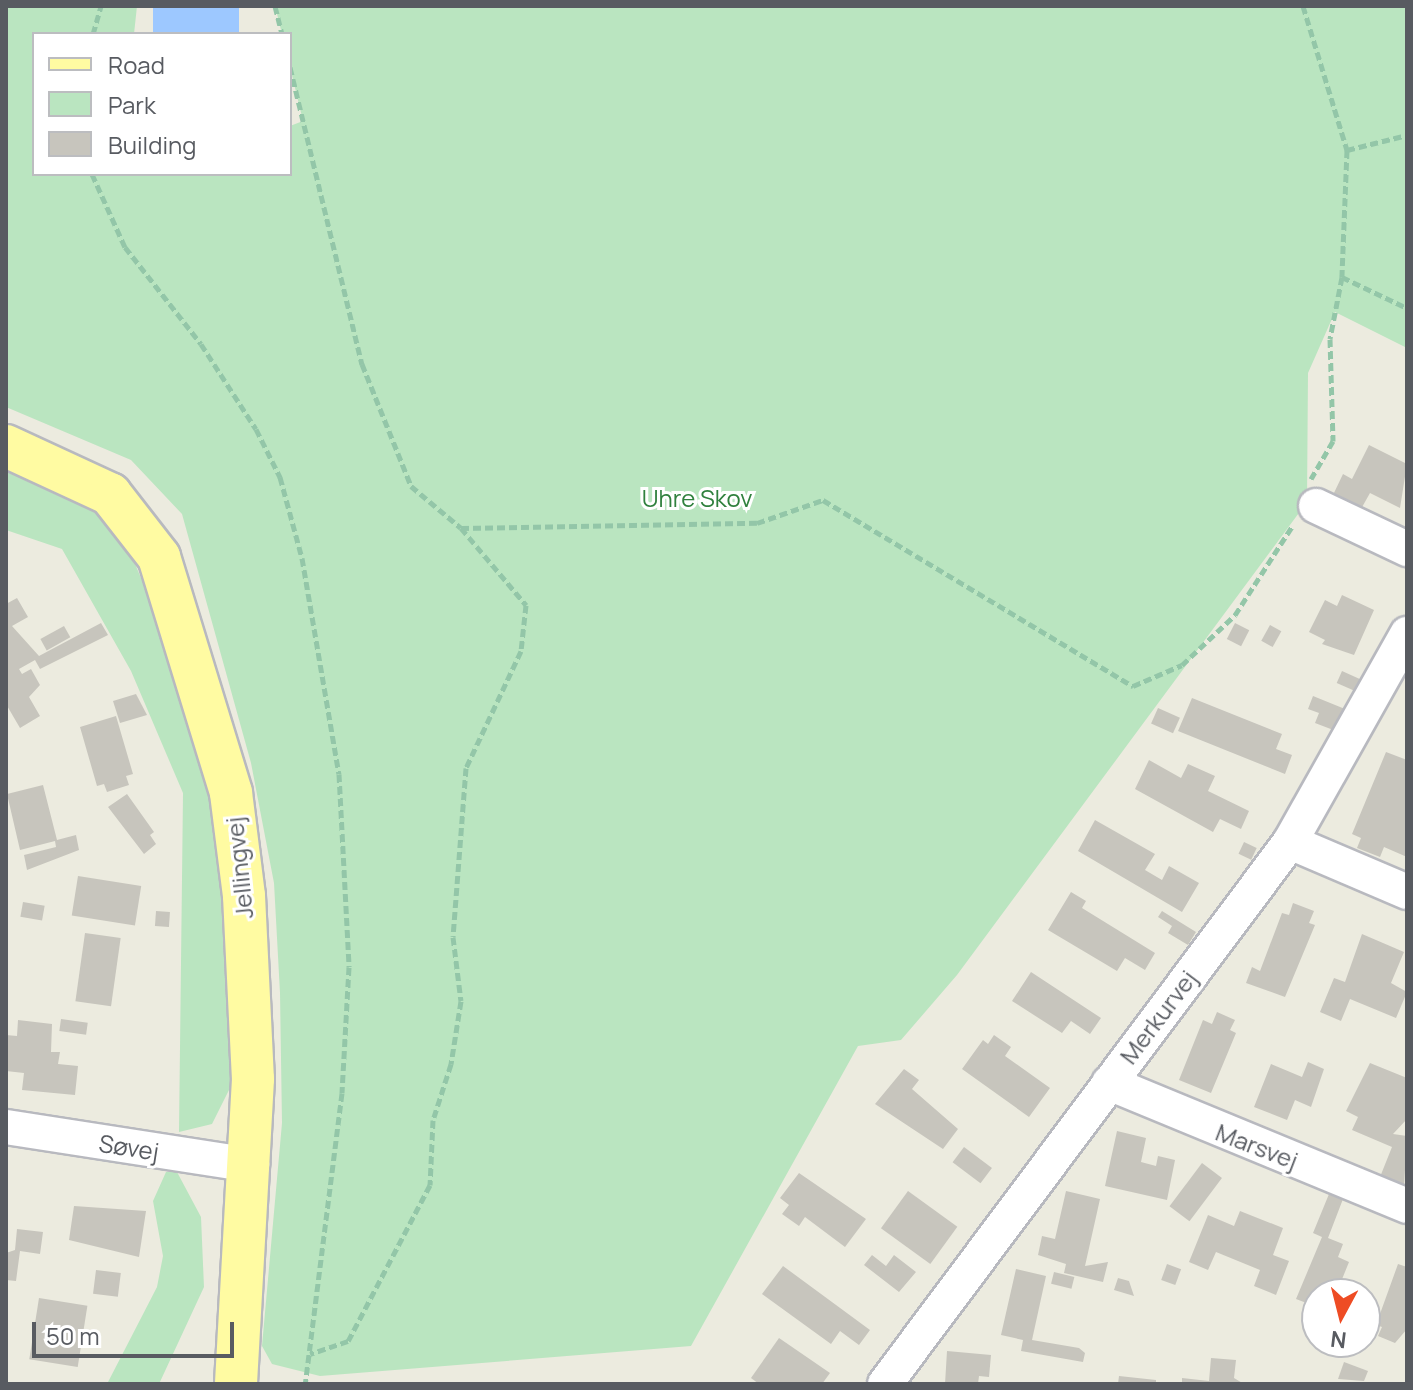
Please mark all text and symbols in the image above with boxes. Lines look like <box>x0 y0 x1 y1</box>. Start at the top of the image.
legend <box>32 32 292 176</box>
text: Road <box>108 48 165 81</box>
text: Park <box>108 88 156 121</box>
text: Building <box>108 128 196 161</box>
park label: Uhre Skov <box>642 484 752 512</box>
street label: Jellingvej <box>219 816 259 920</box>
street label: Merkurvej <box>1114 965 1202 1069</box>
street label: Marsvej <box>1212 1117 1302 1175</box>
street label: Søvej <box>97 1128 161 1166</box>
north arrow <box>1301 1278 1381 1358</box>
scale bar <box>36 1306 238 1356</box>
text: 50 m <box>46 1319 100 1352</box>
text: N <box>1329 1324 1348 1356</box>

